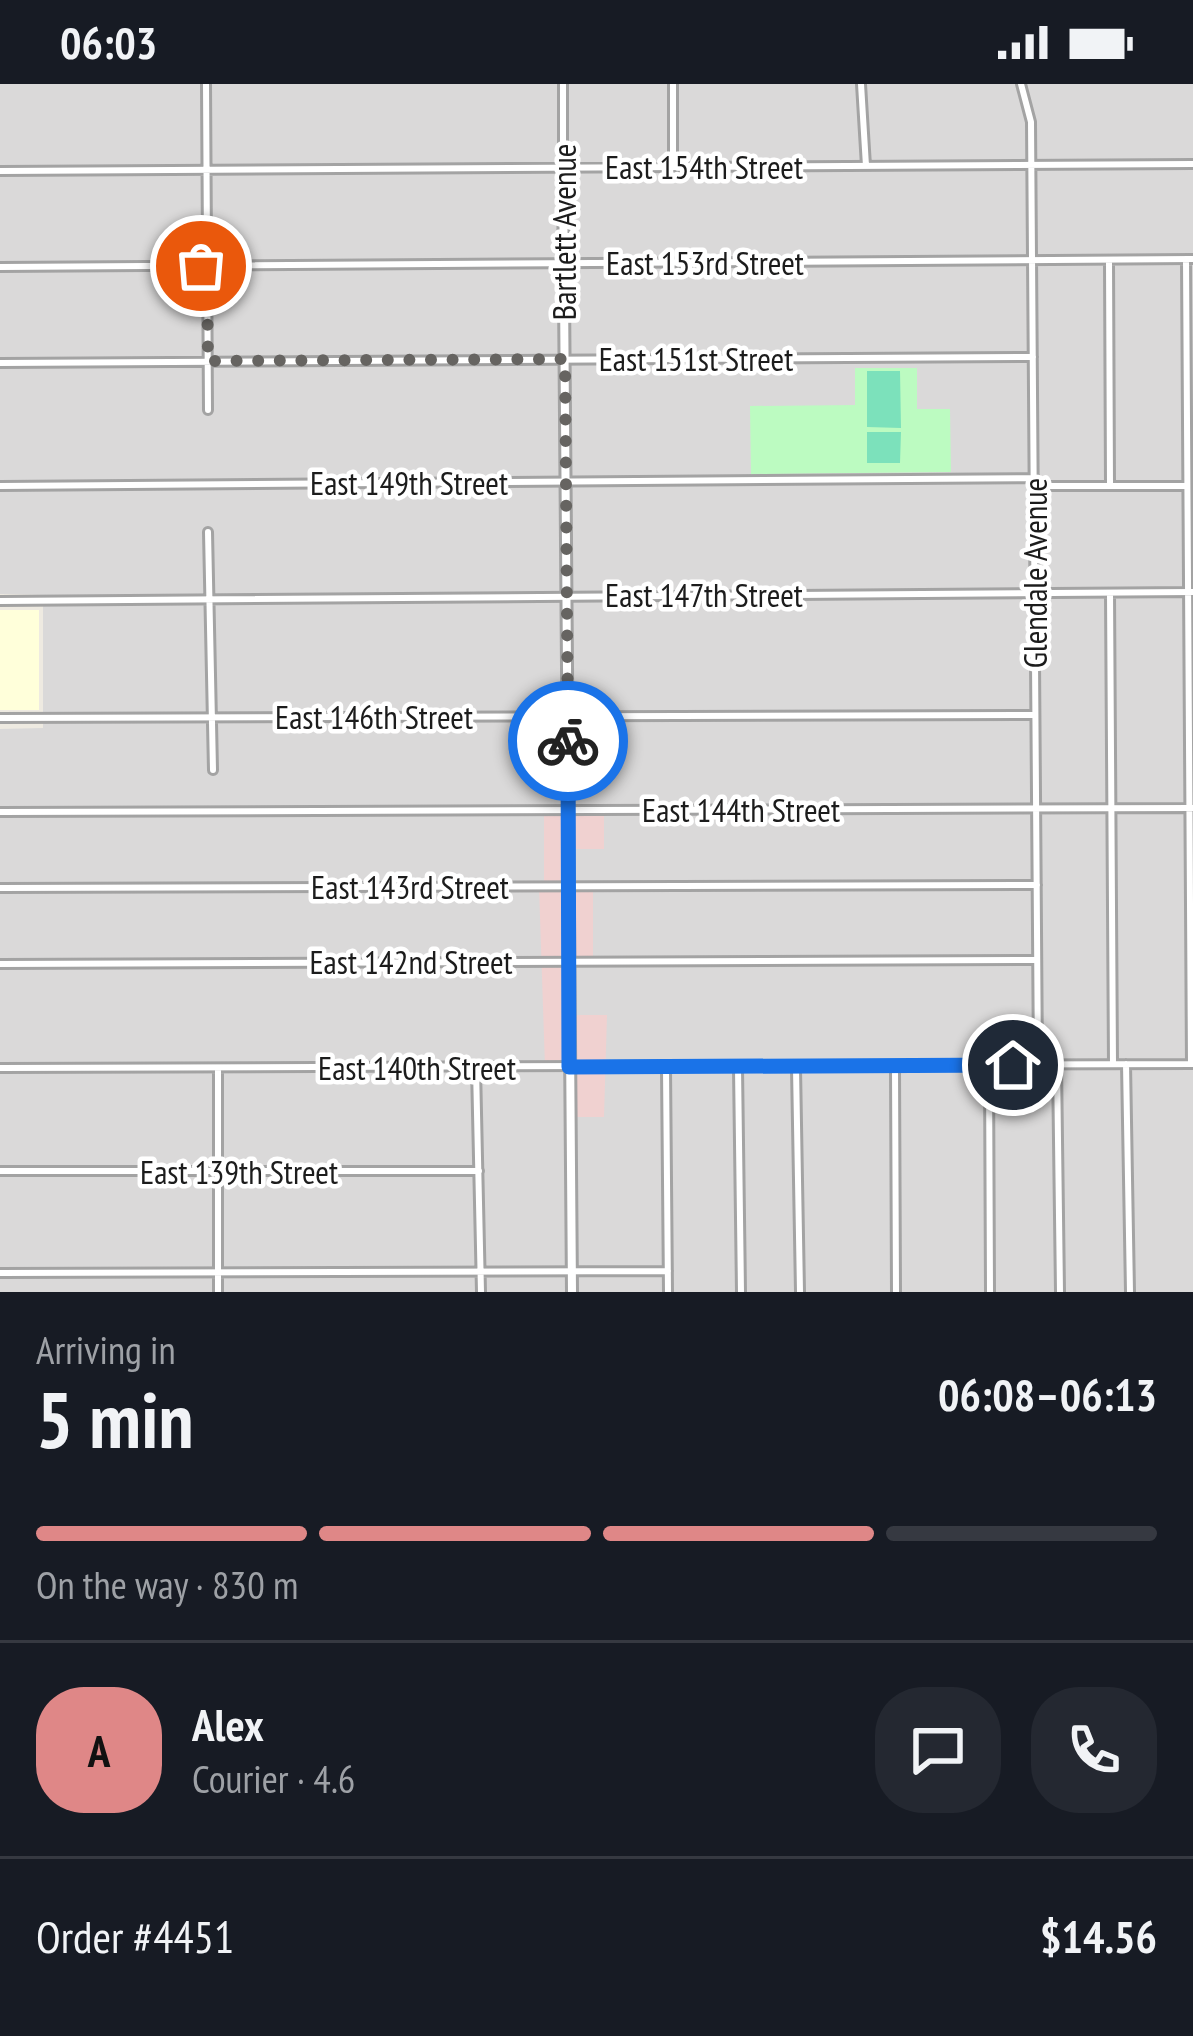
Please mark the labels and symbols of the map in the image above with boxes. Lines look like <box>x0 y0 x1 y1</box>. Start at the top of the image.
street label: Bartlett Avenue <box>542 144 585 320</box>
street label: East 154th Street <box>605 145 803 188</box>
pin <box>150 215 252 317</box>
street label: East 153rd Street <box>606 241 804 284</box>
street label: East 151st Street <box>599 337 793 380</box>
street label: East 149th Street <box>310 461 508 504</box>
street label: Glendale Avenue <box>1013 478 1056 668</box>
street label: East 147th Street <box>605 573 803 616</box>
courier <box>508 681 628 801</box>
street label: East 146th Street <box>275 695 473 738</box>
street label: East 144th Street <box>642 788 840 831</box>
street label: East 143rd Street <box>311 865 509 908</box>
street label: East 142nd Street <box>309 940 513 983</box>
pin <box>962 1014 1064 1116</box>
street label: East 140th Street <box>318 1046 516 1089</box>
street label: East 139th Street <box>140 1150 338 1193</box>

